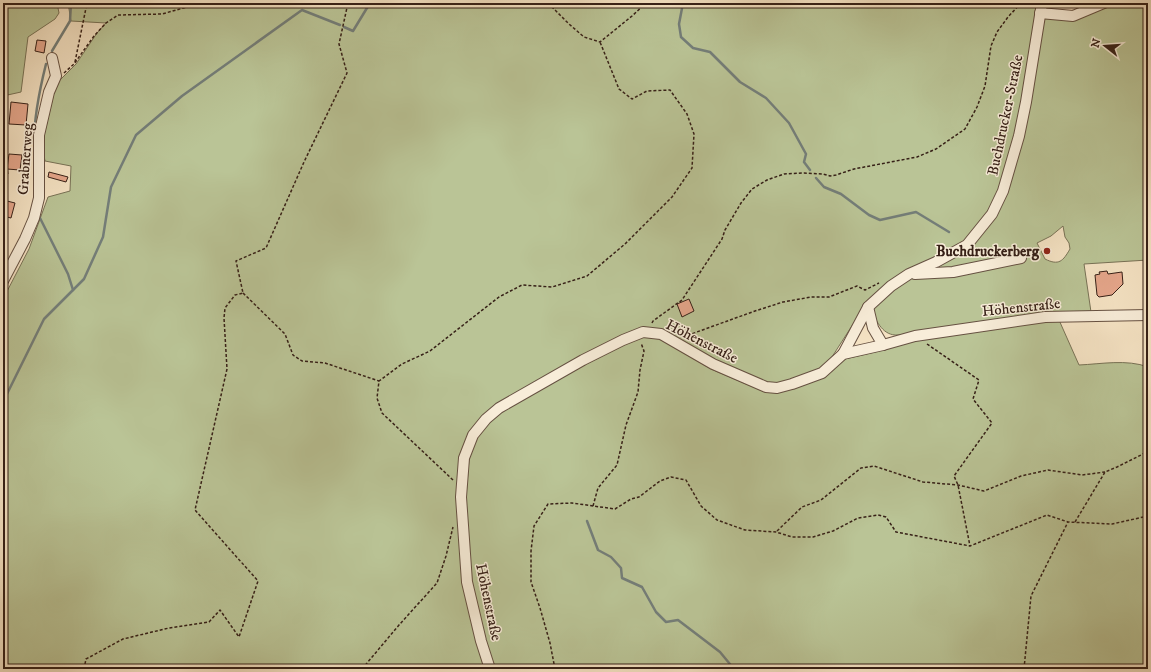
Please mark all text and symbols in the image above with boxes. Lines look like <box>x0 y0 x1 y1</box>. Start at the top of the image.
north arrow <box>1085 26 1125 66</box>
text: N <box>1088 37 1104 50</box>
street label: Buchdrucker-Straße <box>983 53 1028 177</box>
street label: Grabnerweg <box>14 122 38 196</box>
place label: Buchdruckerberg <box>936 242 1040 261</box>
marker: Buchdruckerberg <box>1042 246 1052 256</box>
street label: Höhenstraße <box>981 294 1061 321</box>
street label: Höhenstraße <box>662 315 741 368</box>
street label: Höhenstraße <box>471 562 506 642</box>

